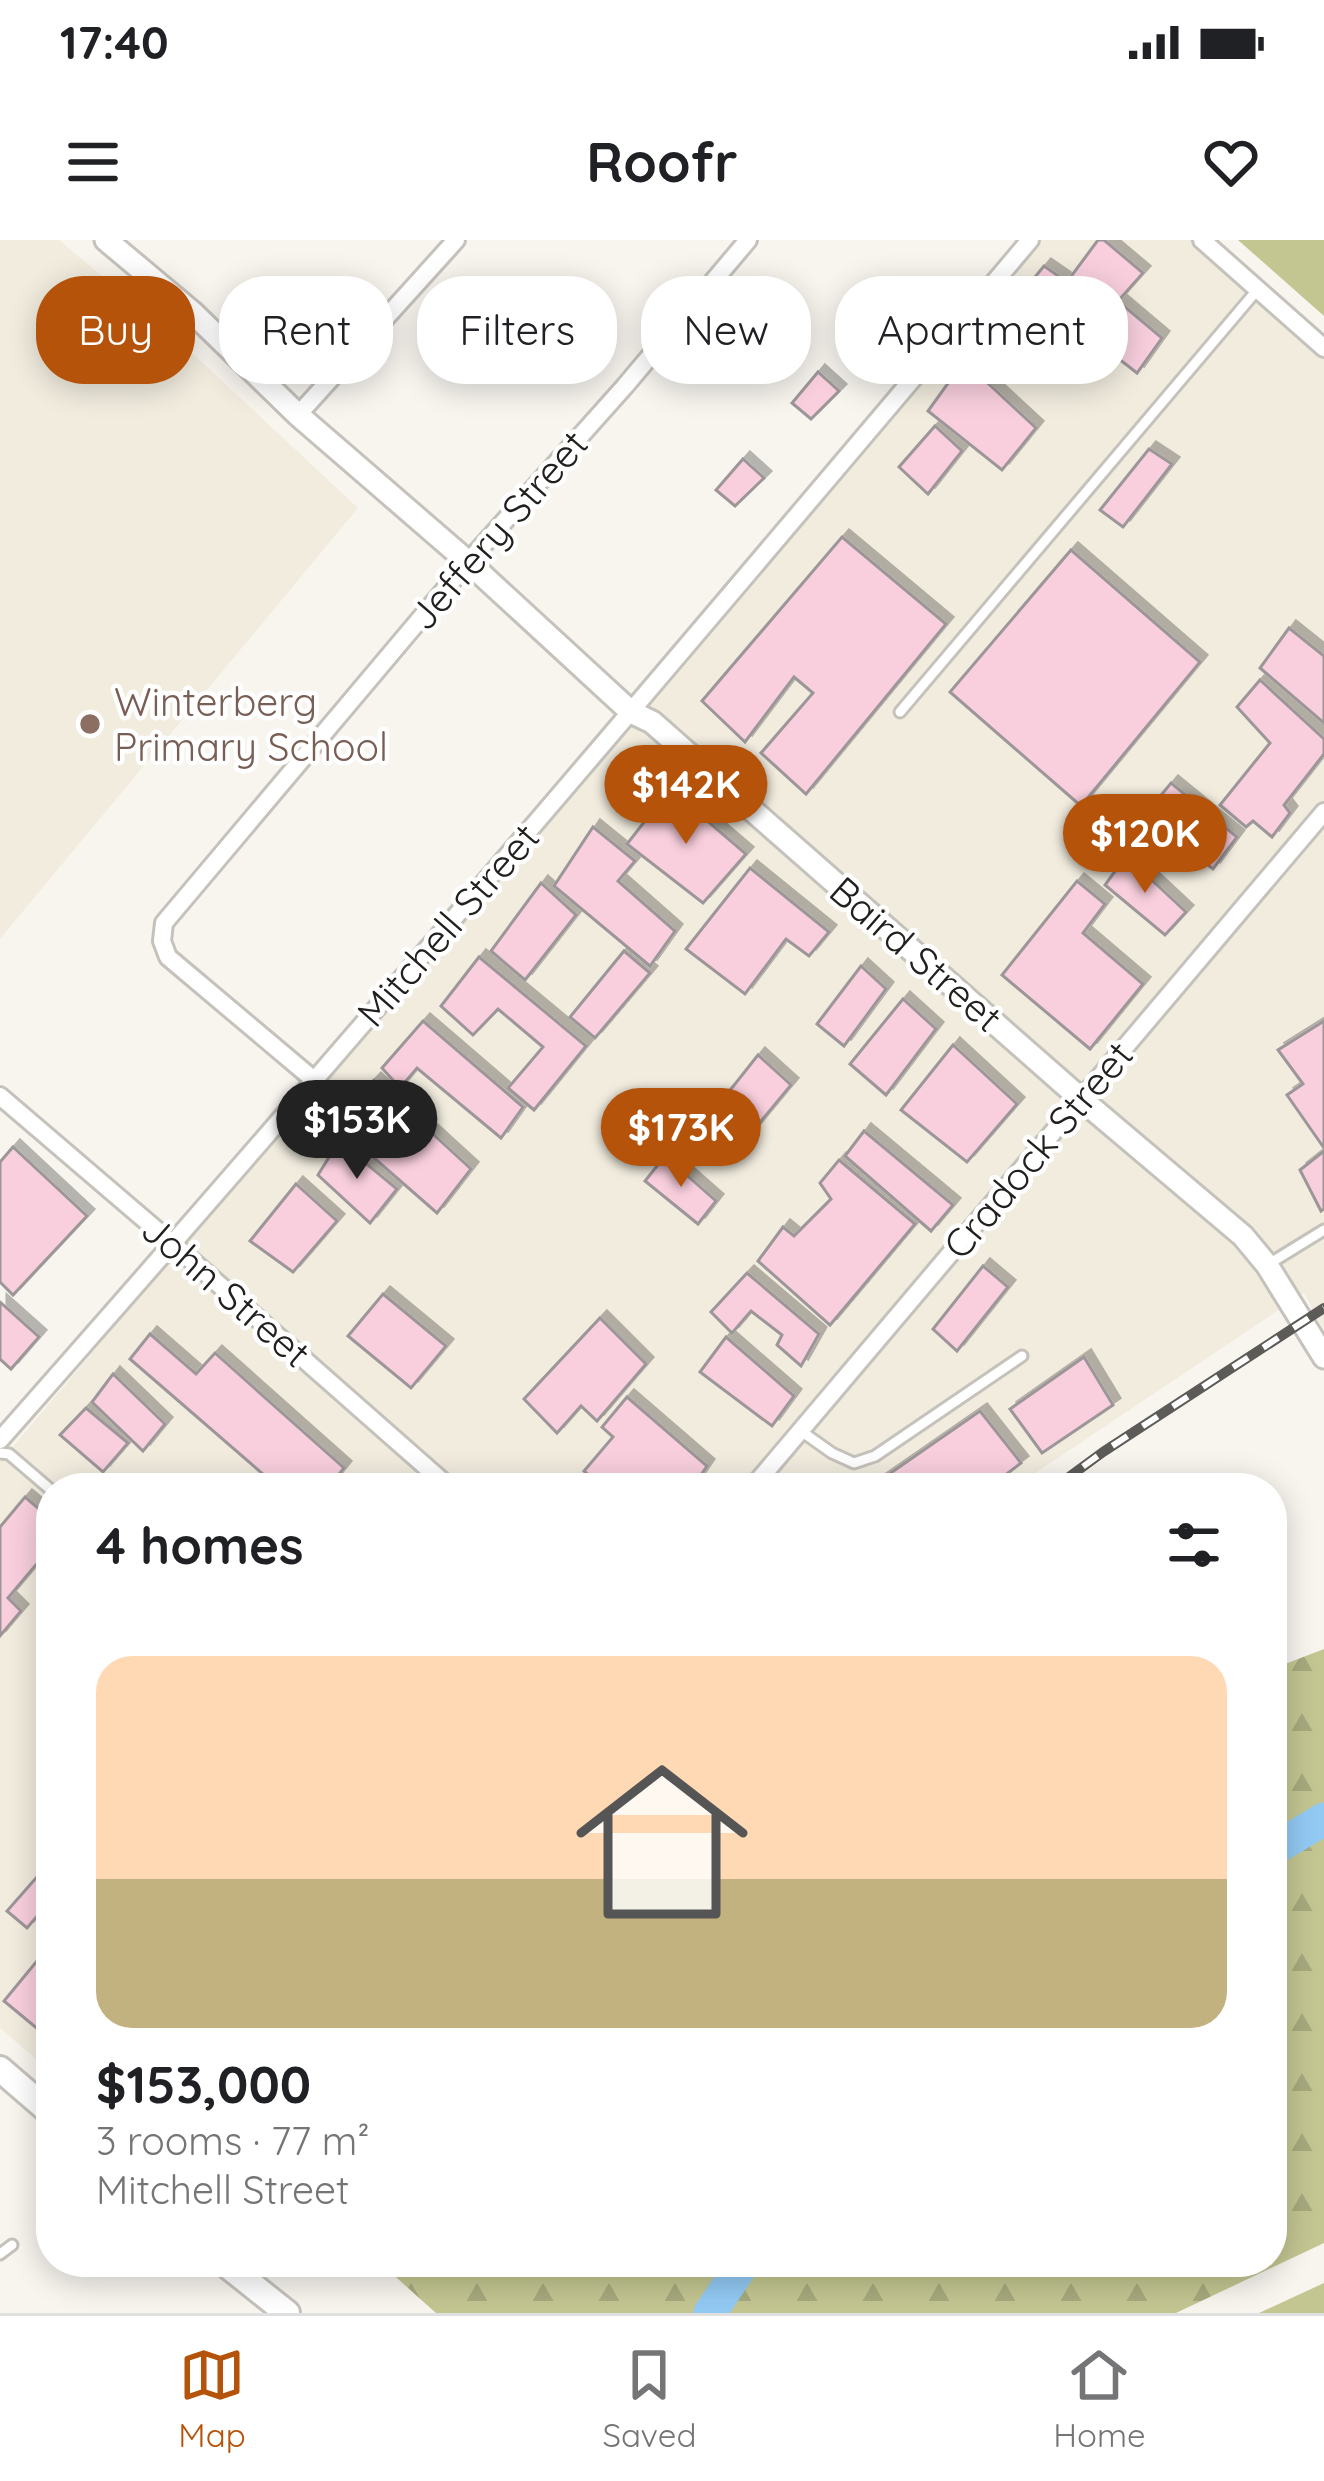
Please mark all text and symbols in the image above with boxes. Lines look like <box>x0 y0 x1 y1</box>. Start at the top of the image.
text: 17:40 <box>60 14 169 70</box>
text: Roofr <box>586 128 738 196</box>
icon: menu <box>60 129 126 195</box>
icon: heart <box>1198 129 1264 195</box>
chip: Buy <box>36 276 195 384</box>
chip: Rent <box>219 276 393 384</box>
chip: Filters <box>417 276 617 384</box>
chip: New <box>641 276 811 384</box>
chip: Apartment <box>835 276 1128 384</box>
street label: Jeffery Street <box>397 420 598 640</box>
place label: Winterberg Primary School <box>114 677 388 771</box>
marker: Winterberg Primary School <box>77 711 103 737</box>
pin: $142K <box>602 745 770 847</box>
text: $142K <box>631 759 741 808</box>
pin: $120K <box>1061 794 1229 896</box>
text: $120K <box>1090 808 1200 857</box>
street label: Mitchell Street <box>346 813 549 1036</box>
street label: Baird Street <box>820 865 1013 1042</box>
street label: Cradock Street <box>932 1031 1143 1269</box>
pin: $153K <box>273 1080 441 1182</box>
pin: $173K <box>597 1088 765 1190</box>
text: $153K <box>303 1094 411 1143</box>
text: $173K <box>628 1102 734 1151</box>
street label: John Street <box>132 1204 321 1377</box>
icon: filters <box>1161 1512 1227 1578</box>
text: 4 homes <box>96 1513 304 1577</box>
icon: home <box>554 1734 770 1950</box>
text: $153,000 <box>96 2052 311 2116</box>
text: 3 rooms · 77 m² <box>96 2116 370 2165</box>
text: Mitchell Street <box>96 2165 349 2214</box>
tab: Map <box>178 2342 246 2455</box>
tab: Saved <box>602 2342 696 2455</box>
tab: Home <box>1053 2342 1146 2455</box>

